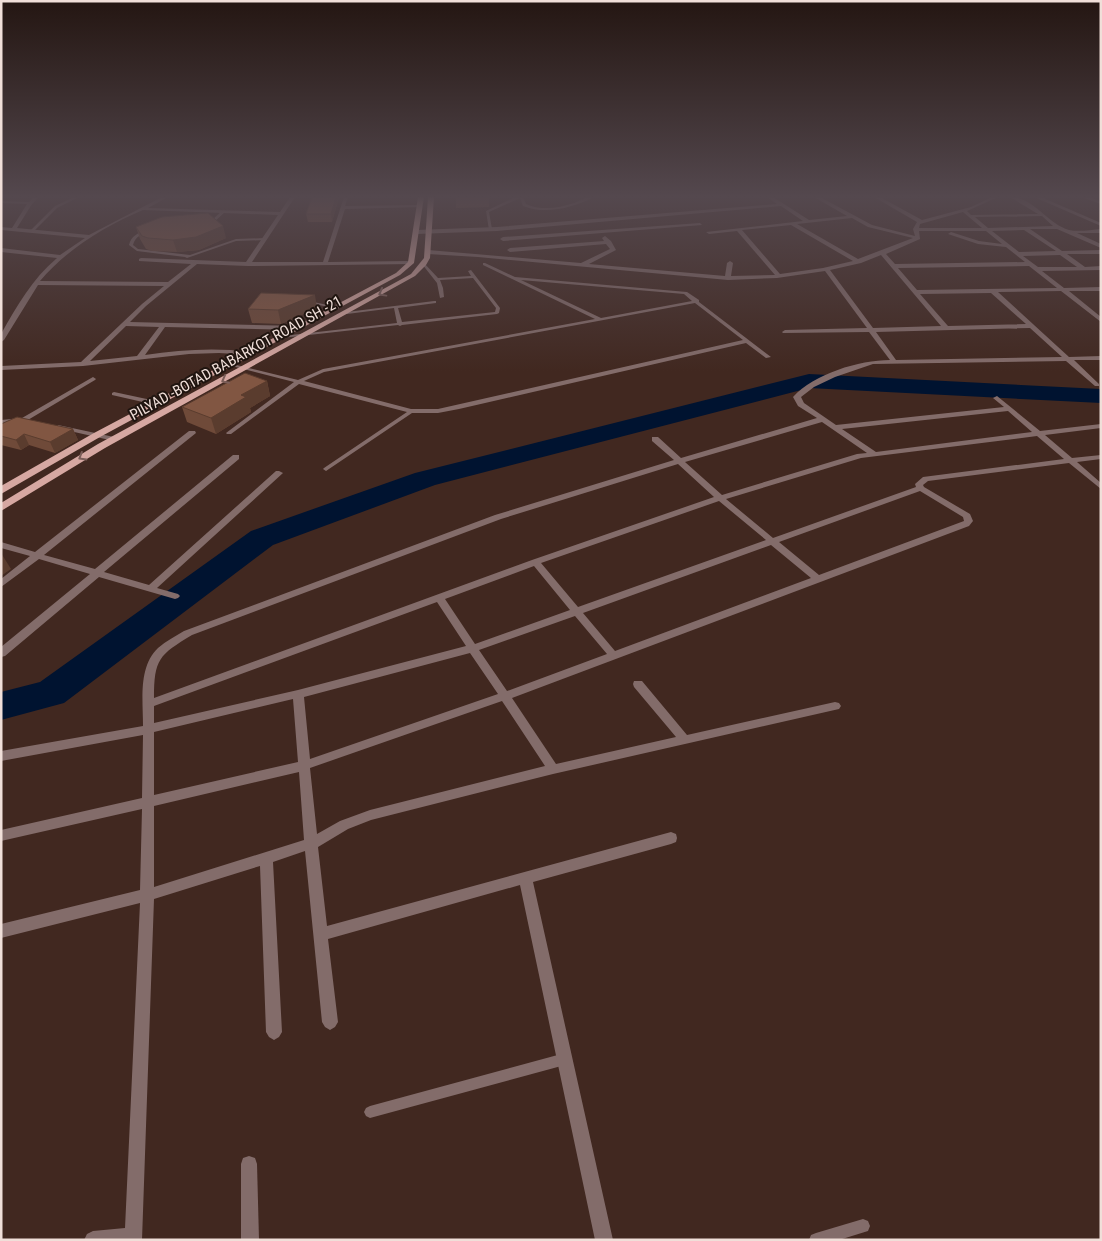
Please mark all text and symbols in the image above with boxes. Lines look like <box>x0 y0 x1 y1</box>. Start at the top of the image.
one-way arrow <box>379 287 388 297</box>
street label: PILYAD -BOTAD BABARKOT ROAD SH -21 <box>127 292 345 424</box>
one-way arrow <box>221 374 230 384</box>
one-way arrow <box>78 451 87 461</box>

